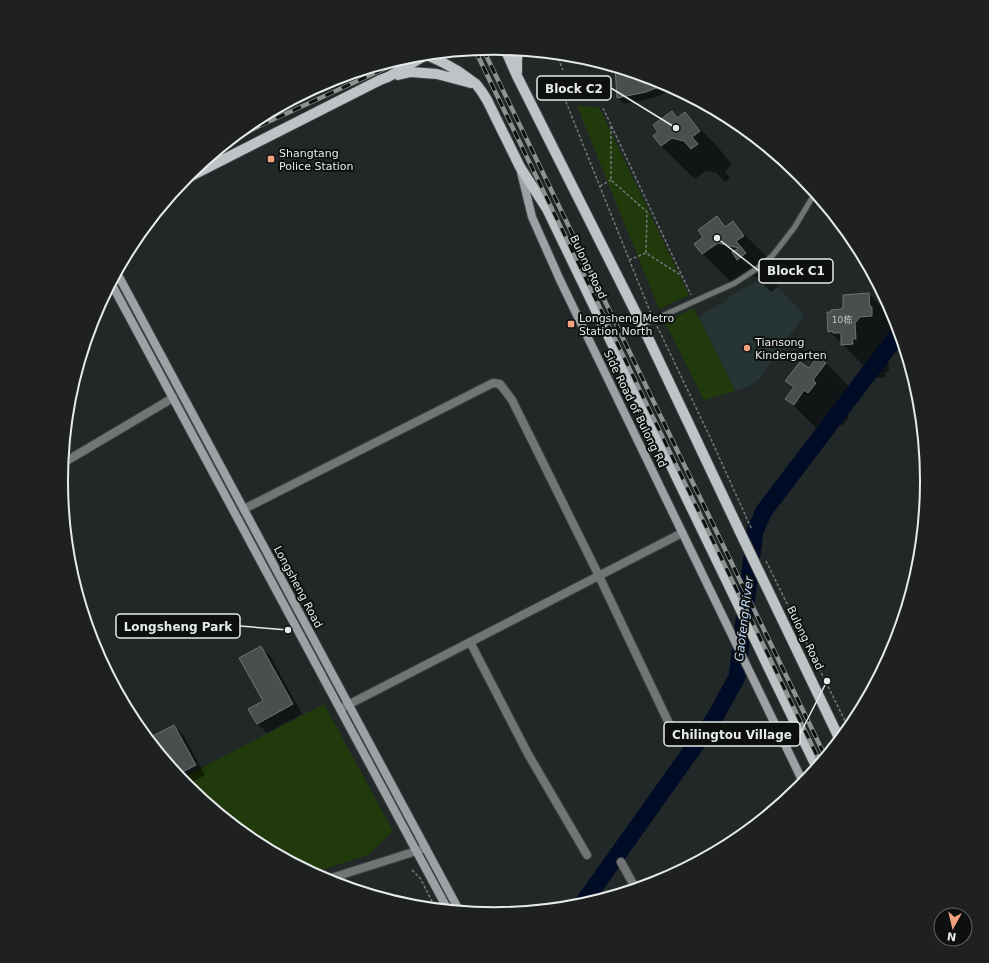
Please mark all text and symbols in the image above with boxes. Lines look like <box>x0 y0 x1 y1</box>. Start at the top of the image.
callout: Block C2 <box>537 76 611 100</box>
text: Block C2 <box>545 82 603 96</box>
place label: Shangtang Police Station <box>279 147 354 173</box>
marker: Shangtang Police Station <box>266 154 276 164</box>
street label: Bulong Road <box>567 233 609 301</box>
callout: Block C1 <box>759 259 833 283</box>
text: Block C1 <box>767 264 825 278</box>
place label: Longsheng Metro Station North <box>579 312 674 338</box>
house number: 10栋 <box>832 314 852 325</box>
marker: Longsheng Metro Station North <box>566 319 576 329</box>
place label: Tiansong Kindergarten <box>754 336 827 362</box>
marker: Tiansong Kindergarten <box>742 343 752 353</box>
street label: Side Road of Bulong Rd <box>601 348 669 470</box>
street label: Longsheng Road <box>271 544 325 630</box>
water label: Gaofeng River <box>732 575 756 662</box>
street label: Bulong Road <box>784 604 826 672</box>
callout: Longsheng Park <box>116 614 240 638</box>
text: Longsheng Park <box>124 620 233 634</box>
callout: Chilingtou Village <box>664 722 800 746</box>
text: Chilingtou Village <box>672 728 792 742</box>
north arrow <box>933 907 973 947</box>
text: N <box>946 929 957 943</box>

